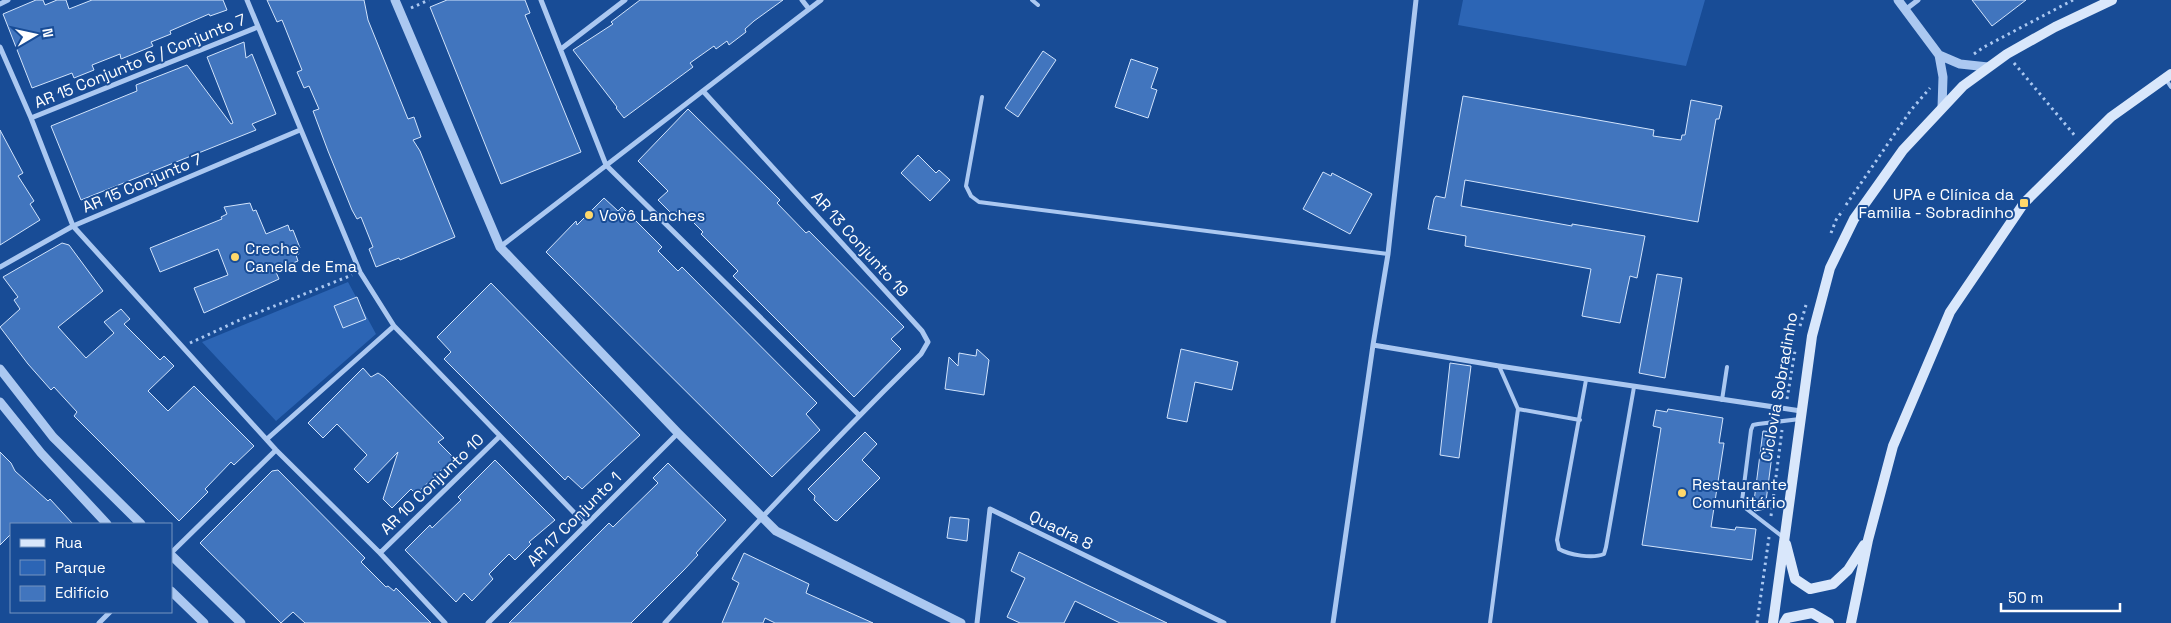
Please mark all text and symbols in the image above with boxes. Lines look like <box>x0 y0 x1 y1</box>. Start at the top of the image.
street label: AR 15 Conjunto 6 / Conjunto 7 <box>31 9 249 113</box>
north arrow <box>10 10 60 60</box>
text: N <box>38 27 57 39</box>
street label: AR 15 Conjunto 7 <box>79 148 205 218</box>
place label: UPA e Clínica da Familia - Sobradinho <box>1859 184 2014 223</box>
street label: AR 13 Conjunto 19 <box>807 187 913 301</box>
marker: UPA e Clínica da Familia - Sobradinho <box>2018 197 2030 209</box>
place label: Vovô Lanches <box>599 205 705 226</box>
marker: Vovô Lanches <box>583 209 595 221</box>
place label: Creche Canela de Ema <box>245 238 357 277</box>
marker: Creche Canela de Ema <box>229 251 241 263</box>
street label: Ciclovia Sobradinho <box>1756 311 1802 463</box>
street label: AR 10 Conjunto 10 <box>376 429 488 539</box>
street label: AR 17 Conjunto 1 <box>522 467 626 571</box>
place label: Restaurante Comunitário <box>1692 474 1787 513</box>
marker: Restaurante Comunitário <box>1676 487 1688 499</box>
street label: Quadra 8 <box>1025 505 1097 555</box>
legend <box>10 523 172 613</box>
text: Rua <box>55 533 83 552</box>
text: Parque <box>55 558 106 577</box>
scale bar <box>2001 580 2120 612</box>
text: Edifício <box>55 583 109 602</box>
text: 50 m <box>2008 588 2043 607</box>

